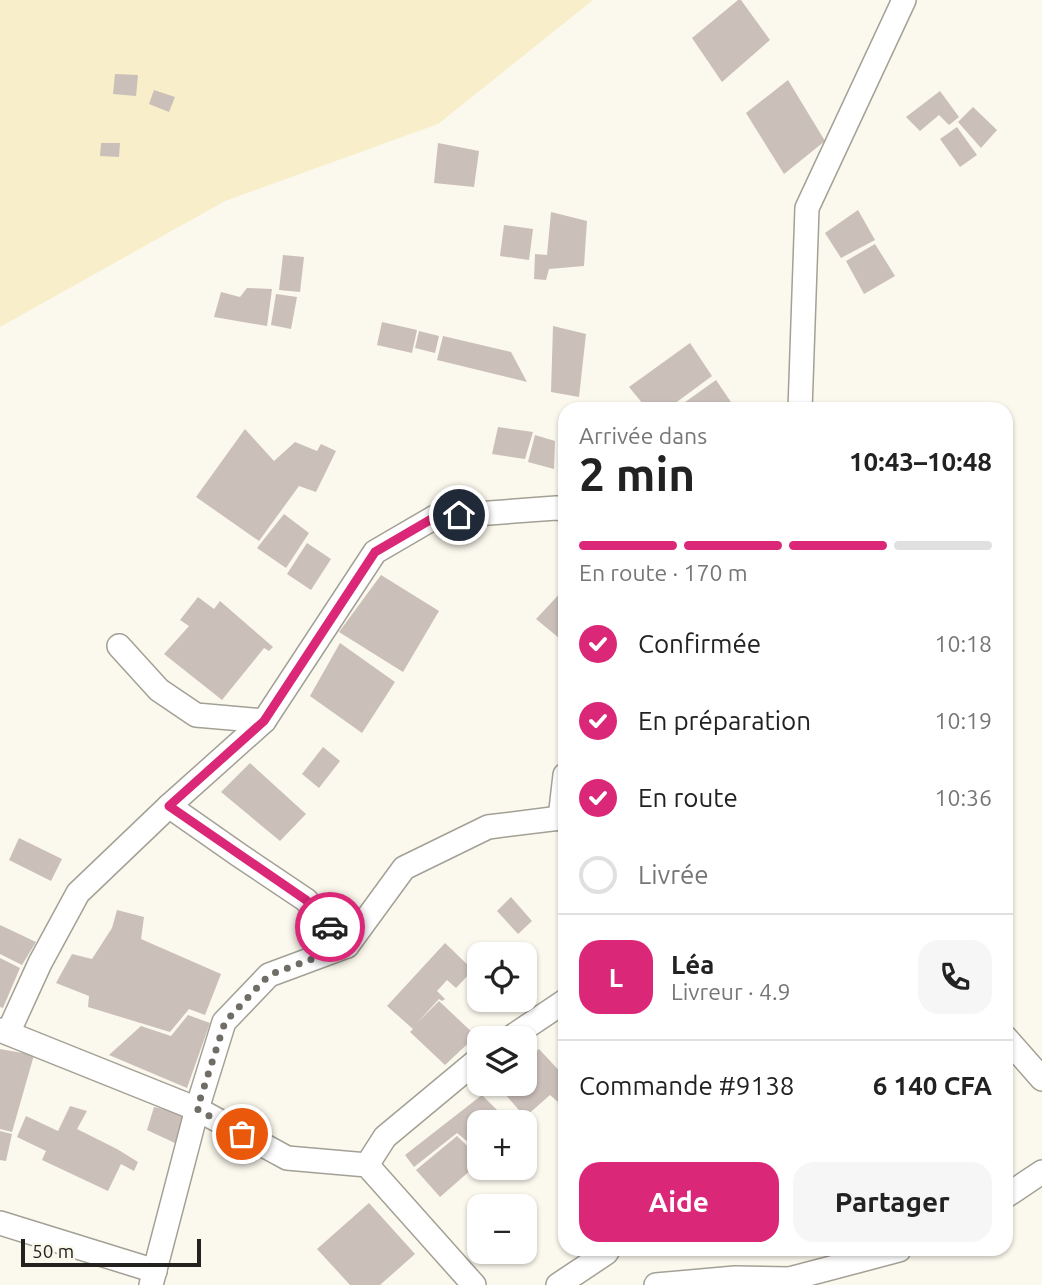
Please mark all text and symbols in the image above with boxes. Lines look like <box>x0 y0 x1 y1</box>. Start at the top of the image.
text: Arrivée dans <box>579 423 707 448</box>
text: 10:43–10:48 <box>849 447 992 476</box>
text: 2 min <box>579 448 695 500</box>
pin <box>429 485 489 545</box>
icon: home <box>440 496 478 534</box>
text: En route · 170 m <box>579 560 748 585</box>
icon: check <box>579 625 617 663</box>
text: Confirmée <box>638 629 761 658</box>
text: 10:18 <box>934 631 992 656</box>
icon: check <box>579 702 617 740</box>
text: En préparation <box>638 706 811 735</box>
text: 10:19 <box>934 708 992 733</box>
icon: check <box>579 779 617 817</box>
text: En route <box>638 783 738 812</box>
text: 10:36 <box>934 785 992 810</box>
text: Livrée <box>638 860 709 889</box>
courier <box>295 892 365 962</box>
icon: car <box>311 908 349 946</box>
button: phone <box>918 940 992 1014</box>
map controls <box>467 942 537 1264</box>
button: locate <box>467 942 537 1012</box>
text: Léa <box>671 950 714 979</box>
text: L <box>609 963 623 992</box>
text: Livreur · 4.9 <box>671 979 791 1004</box>
button: layers <box>467 1026 537 1096</box>
text: Commande #9138 <box>579 1071 795 1100</box>
text: 6 140 CFA <box>873 1071 992 1100</box>
pin <box>212 1104 272 1164</box>
button: + <box>467 1110 537 1180</box>
icon: bag <box>223 1115 261 1153</box>
button: Aide <box>579 1162 779 1242</box>
button: Partager <box>793 1162 992 1242</box>
button: − <box>467 1194 537 1264</box>
scale bar <box>21 1236 201 1268</box>
text: 50 m <box>32 1240 74 1262</box>

